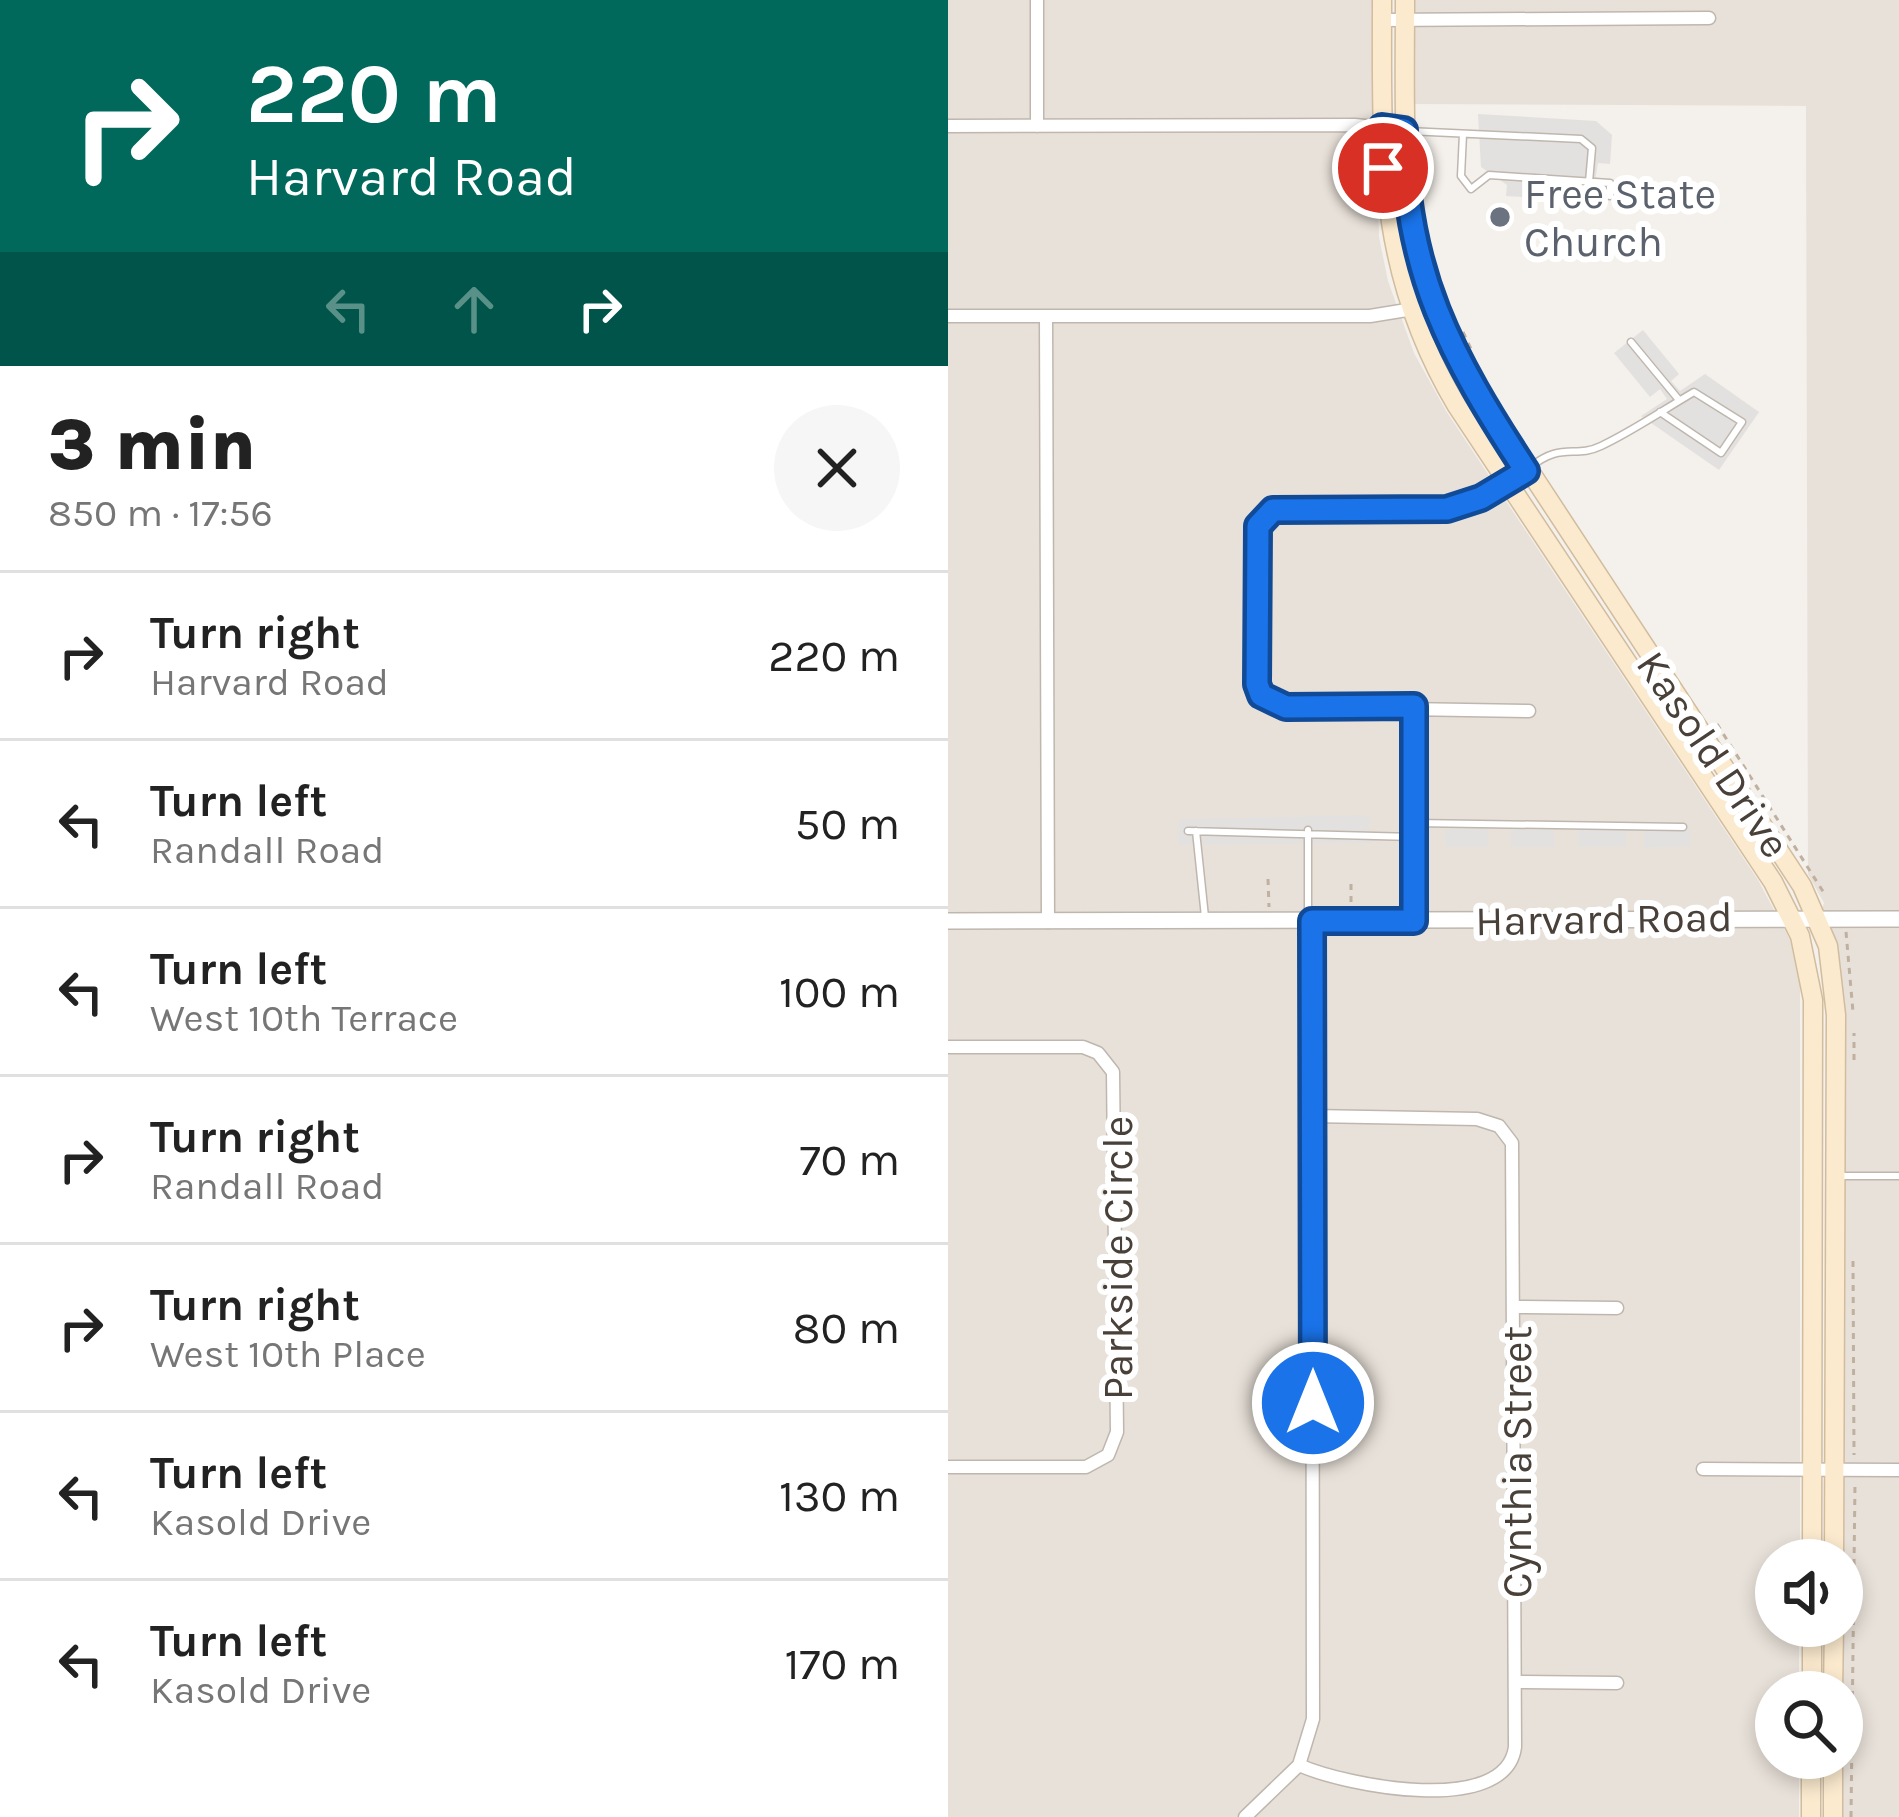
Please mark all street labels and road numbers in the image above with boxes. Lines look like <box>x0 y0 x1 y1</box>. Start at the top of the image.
street label: Kasold Drive <box>1626 642 1801 867</box>
street label: Harvard Road <box>1475 892 1733 946</box>
street label: Parkside Circle <box>1093 1116 1143 1400</box>
street label: Cynthia Street <box>1492 1326 1542 1598</box>

